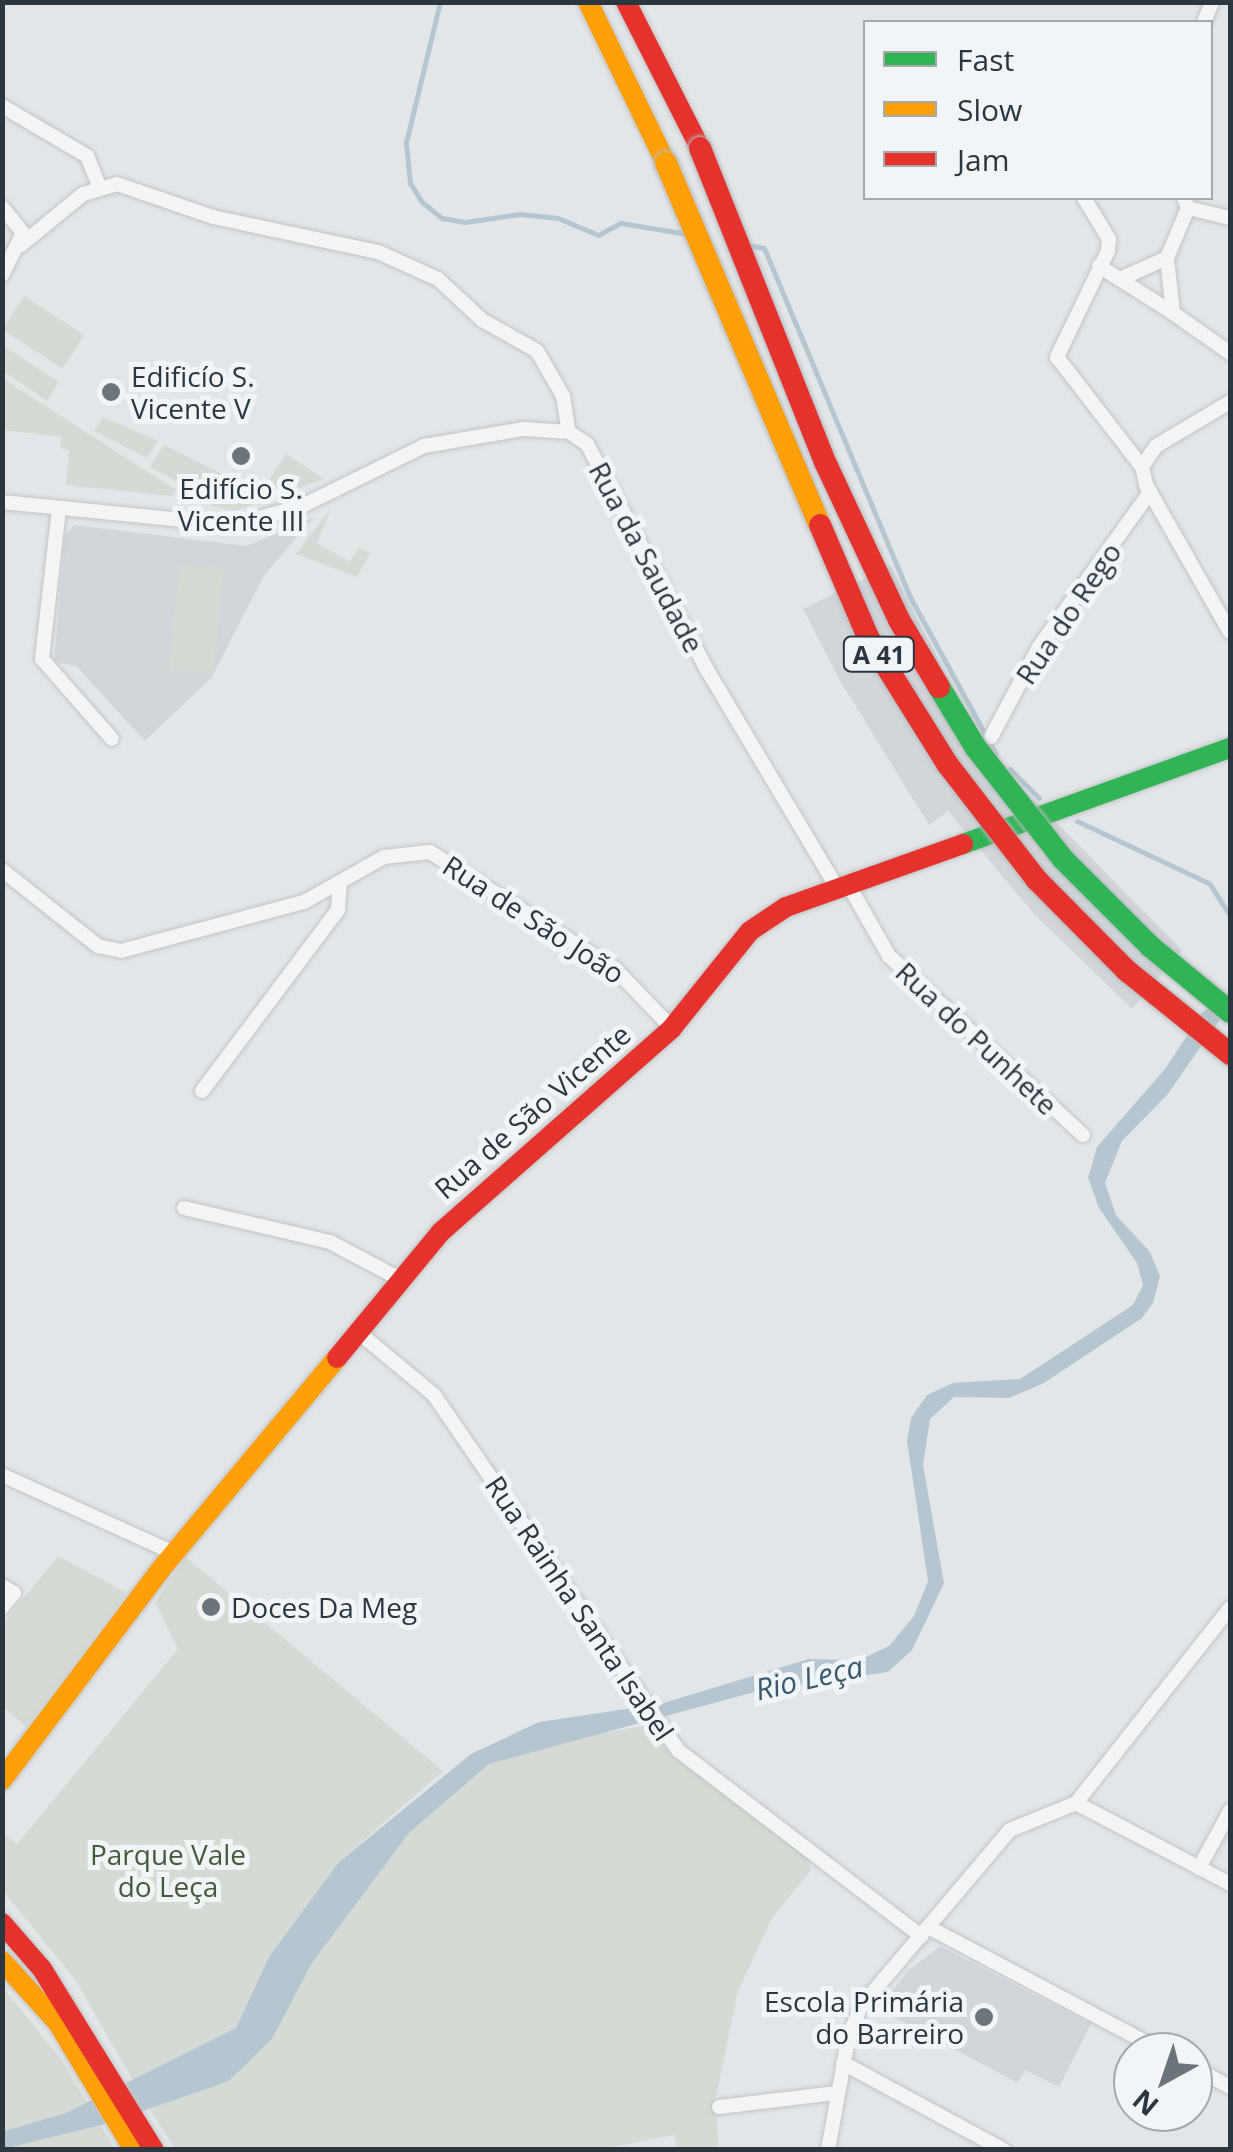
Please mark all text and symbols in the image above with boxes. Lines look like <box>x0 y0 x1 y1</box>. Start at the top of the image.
legend <box>863 20 1213 200</box>
text: Fast <box>957 39 1014 80</box>
text: Slow <box>957 89 1022 130</box>
text: Jam <box>957 139 1010 180</box>
place label: Edificío S. Vicente V <box>131 359 255 425</box>
marker: Edificío S. Vicente V <box>100 381 122 403</box>
marker: Edifício S. Vicente III <box>230 445 252 467</box>
street label: Rua da Saudade <box>583 456 711 658</box>
place label: Edifício S. Vicente III <box>178 471 304 537</box>
street label: Rua do Rego <box>1008 536 1128 690</box>
road number: A 41 <box>842 634 916 674</box>
street label: Rua de São João <box>437 848 631 990</box>
street label: Rua do Punhete <box>889 955 1065 1121</box>
street label: Rua de São Vicente <box>427 1017 637 1205</box>
street label: Rua Rainha Santa Isabel <box>479 1469 681 1747</box>
place label: Doces Da Meg <box>231 1590 417 1624</box>
marker: Doces Da Meg <box>200 1596 222 1618</box>
water label: Rio Leça <box>752 1648 866 1708</box>
park label: Parque Vale do Leça <box>90 1837 246 1903</box>
place label: Escola Primária do Barreiro <box>764 1984 964 2050</box>
marker: Escola Primária do Barreiro <box>973 2006 995 2028</box>
north arrow <box>1113 2032 1213 2132</box>
text: N <box>1124 2082 1166 2125</box>

